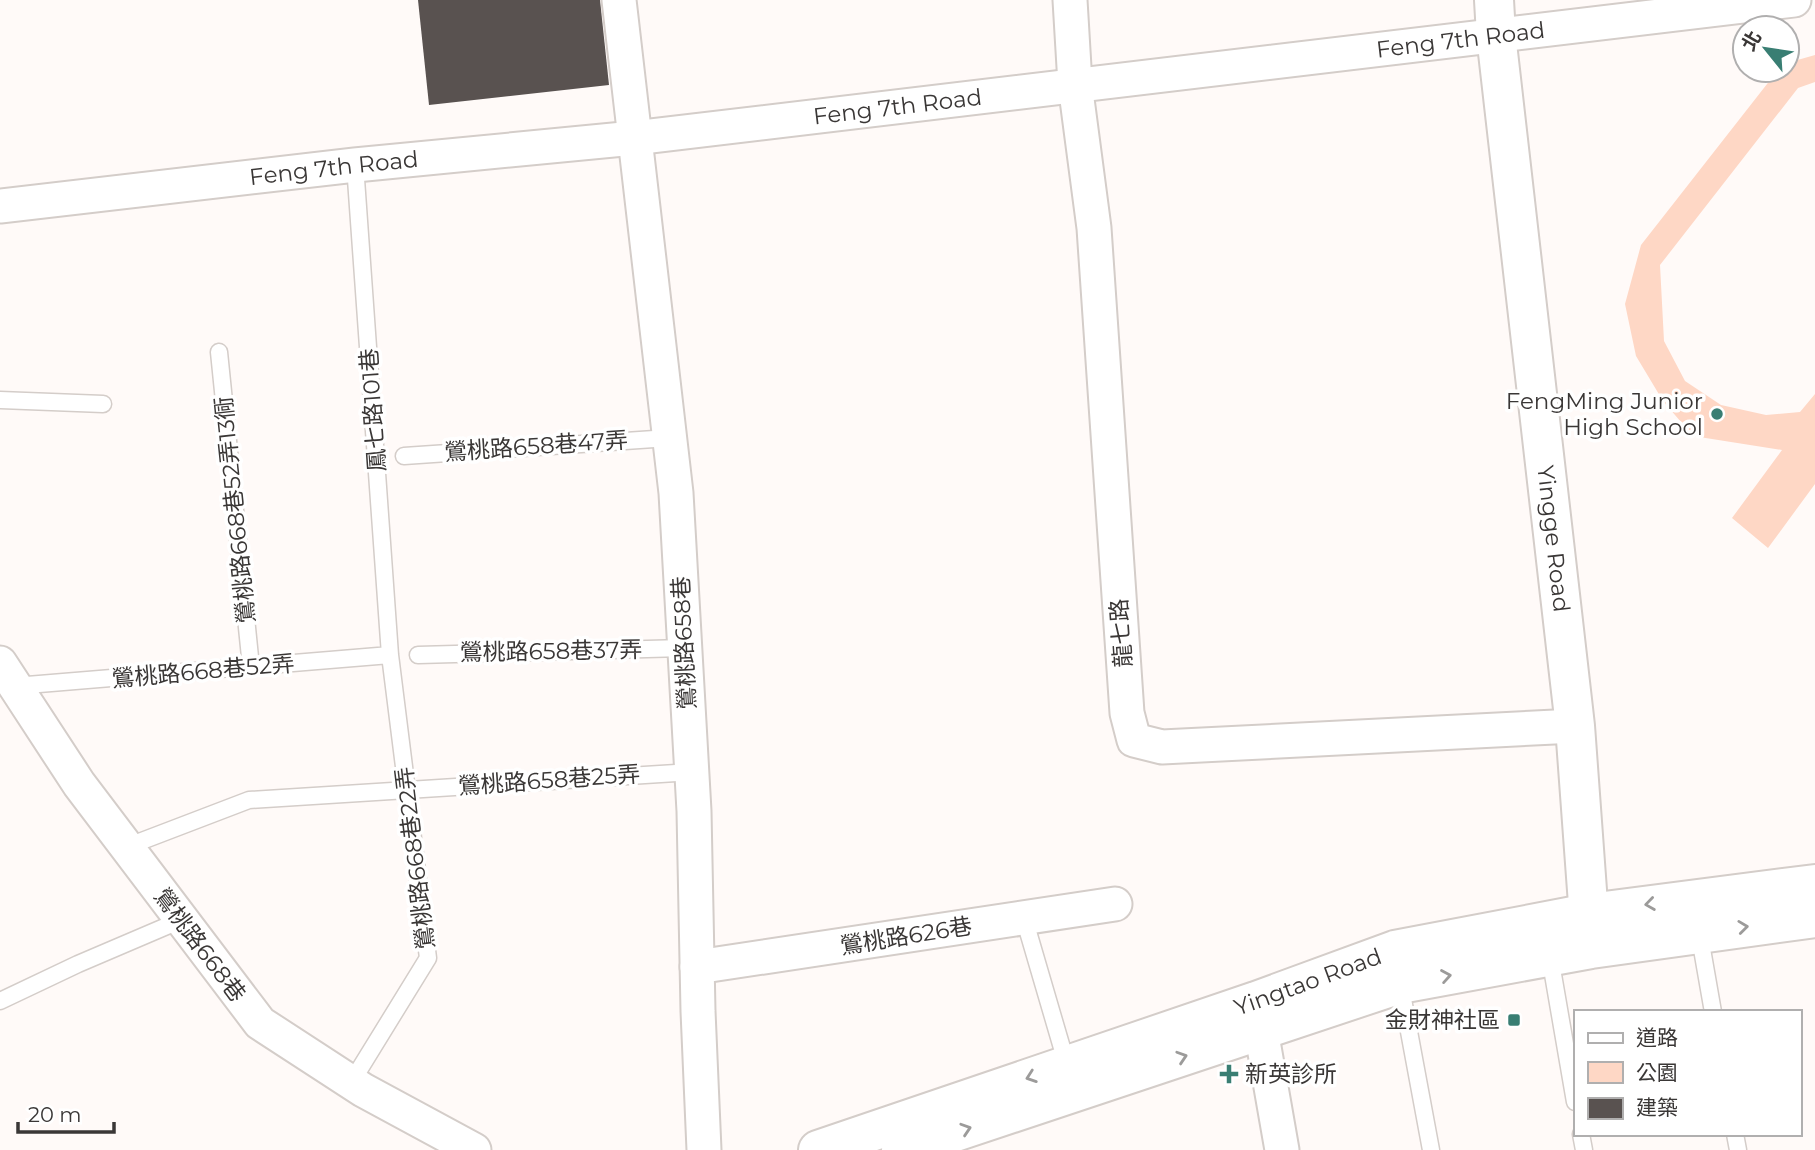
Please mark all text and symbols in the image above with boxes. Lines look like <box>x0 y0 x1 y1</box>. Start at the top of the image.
north arrow <box>1731 14 1801 84</box>
street label: Feng 7th Road <box>1375 16 1546 64</box>
text: 北 <box>1737 27 1766 55</box>
street label: Feng 7th Road <box>812 83 983 131</box>
street label: Feng 7th Road <box>248 145 420 191</box>
street label: 鳳七路101巷 <box>355 347 391 473</box>
place label: FengMing Junior High School <box>1506 387 1703 441</box>
street label: 鶯桃路668巷52弄13衕 <box>209 395 261 625</box>
marker: FengMing Junior High School <box>1709 406 1725 422</box>
street label: 鶯桃路658巷47弄 <box>443 426 629 466</box>
street label: Yingge Road <box>1531 464 1576 614</box>
street label: 鶯桃路658巷 <box>667 576 701 710</box>
street label: 龍七路 <box>1105 598 1137 668</box>
street label: 鶯桃路658巷37弄 <box>459 635 643 667</box>
street label: 鶯桃路668巷52弄 <box>110 649 296 693</box>
street label: 鶯桃路658巷25弄 <box>457 760 641 800</box>
street label: 鶯桃路668巷22弄 <box>390 765 440 951</box>
street label: 鶯桃路668巷 <box>148 883 252 1007</box>
one-way arrow <box>1644 897 1656 912</box>
street label: 鶯桃路626巷 <box>838 912 974 960</box>
one-way arrow <box>1737 920 1749 935</box>
street label: Yingtao Road <box>1231 942 1386 1021</box>
one-way arrow <box>1440 969 1452 984</box>
place label: 金財神社區 <box>1385 1006 1500 1034</box>
legend <box>1574 1010 1801 1136</box>
marker: 金財神社區 <box>1506 1012 1522 1028</box>
text: 道路 <box>1636 1025 1678 1050</box>
one-way arrow <box>1175 1051 1188 1065</box>
place label: 新英診所 <box>1245 1060 1337 1088</box>
text: 公園 <box>1636 1060 1678 1085</box>
marker: 新英診所 <box>1219 1064 1239 1084</box>
one-way arrow <box>1026 1069 1038 1083</box>
scale bar <box>18 1090 114 1134</box>
text: 建築 <box>1636 1095 1678 1120</box>
text: 20 m <box>28 1102 82 1127</box>
one-way arrow <box>960 1122 972 1137</box>

